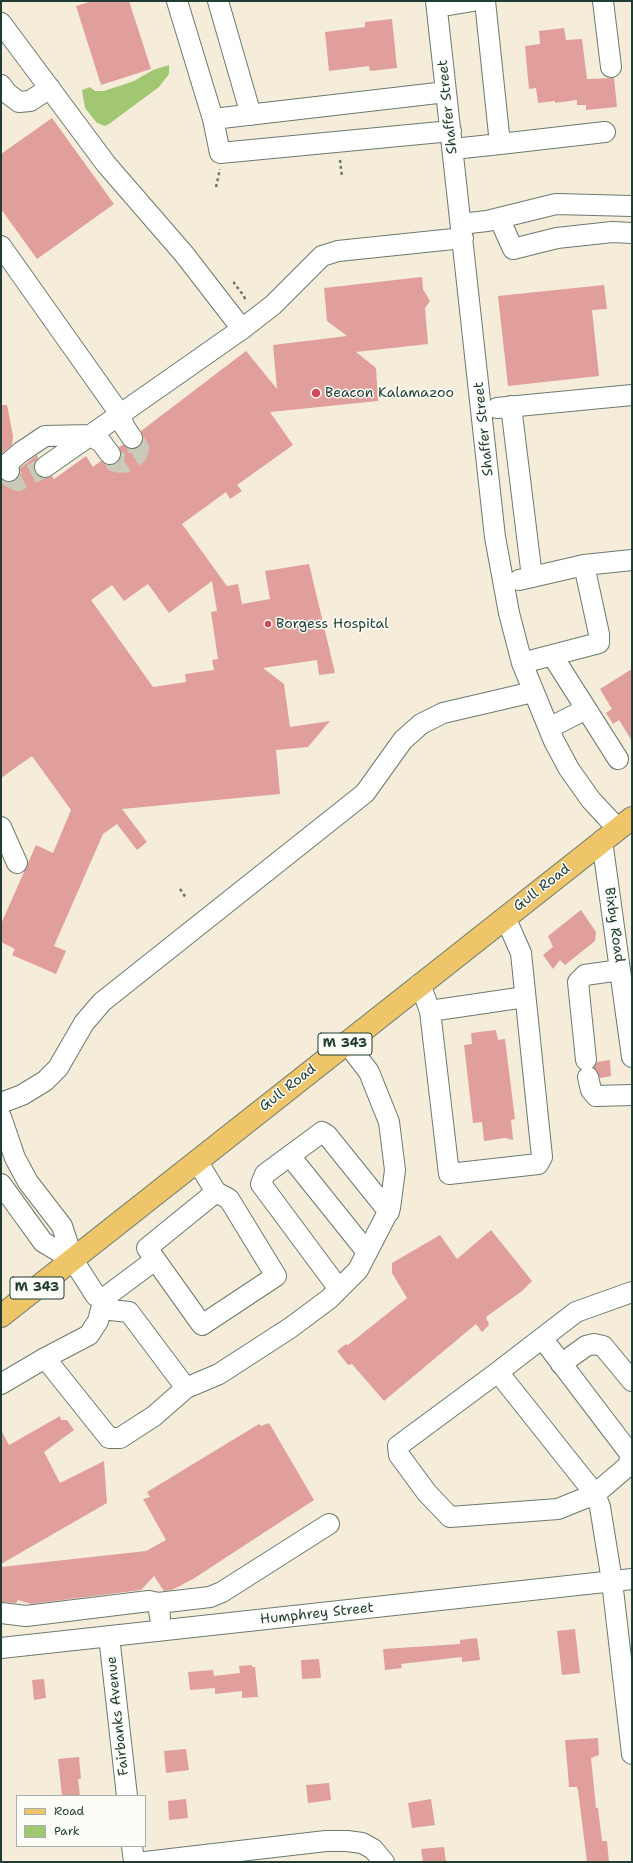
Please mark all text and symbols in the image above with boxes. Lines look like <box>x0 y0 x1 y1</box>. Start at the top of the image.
street label: Shaffer Street <box>435 59 461 155</box>
street label: Shaffer Street <box>471 381 497 477</box>
place label: Beacon Kalamazoo <box>325 385 454 401</box>
marker: Beacon Kalamazoo <box>310 387 322 399</box>
place label: Borgess Hospital <box>276 616 388 632</box>
marker: Borgess Hospital <box>263 619 273 629</box>
street label: Gull Road <box>510 861 574 915</box>
street label: Bixby Road <box>600 886 628 964</box>
road number: M 343 <box>318 1033 372 1055</box>
street label: Gull Road <box>256 1061 320 1115</box>
road number: M 343 <box>10 1277 64 1299</box>
street label: Humphrey Street <box>259 1600 375 1628</box>
street label: Fairbanks Avenue <box>103 1655 133 1777</box>
legend <box>16 1795 146 1847</box>
text: Road <box>54 1803 84 1819</box>
text: Park <box>54 1823 80 1839</box>

